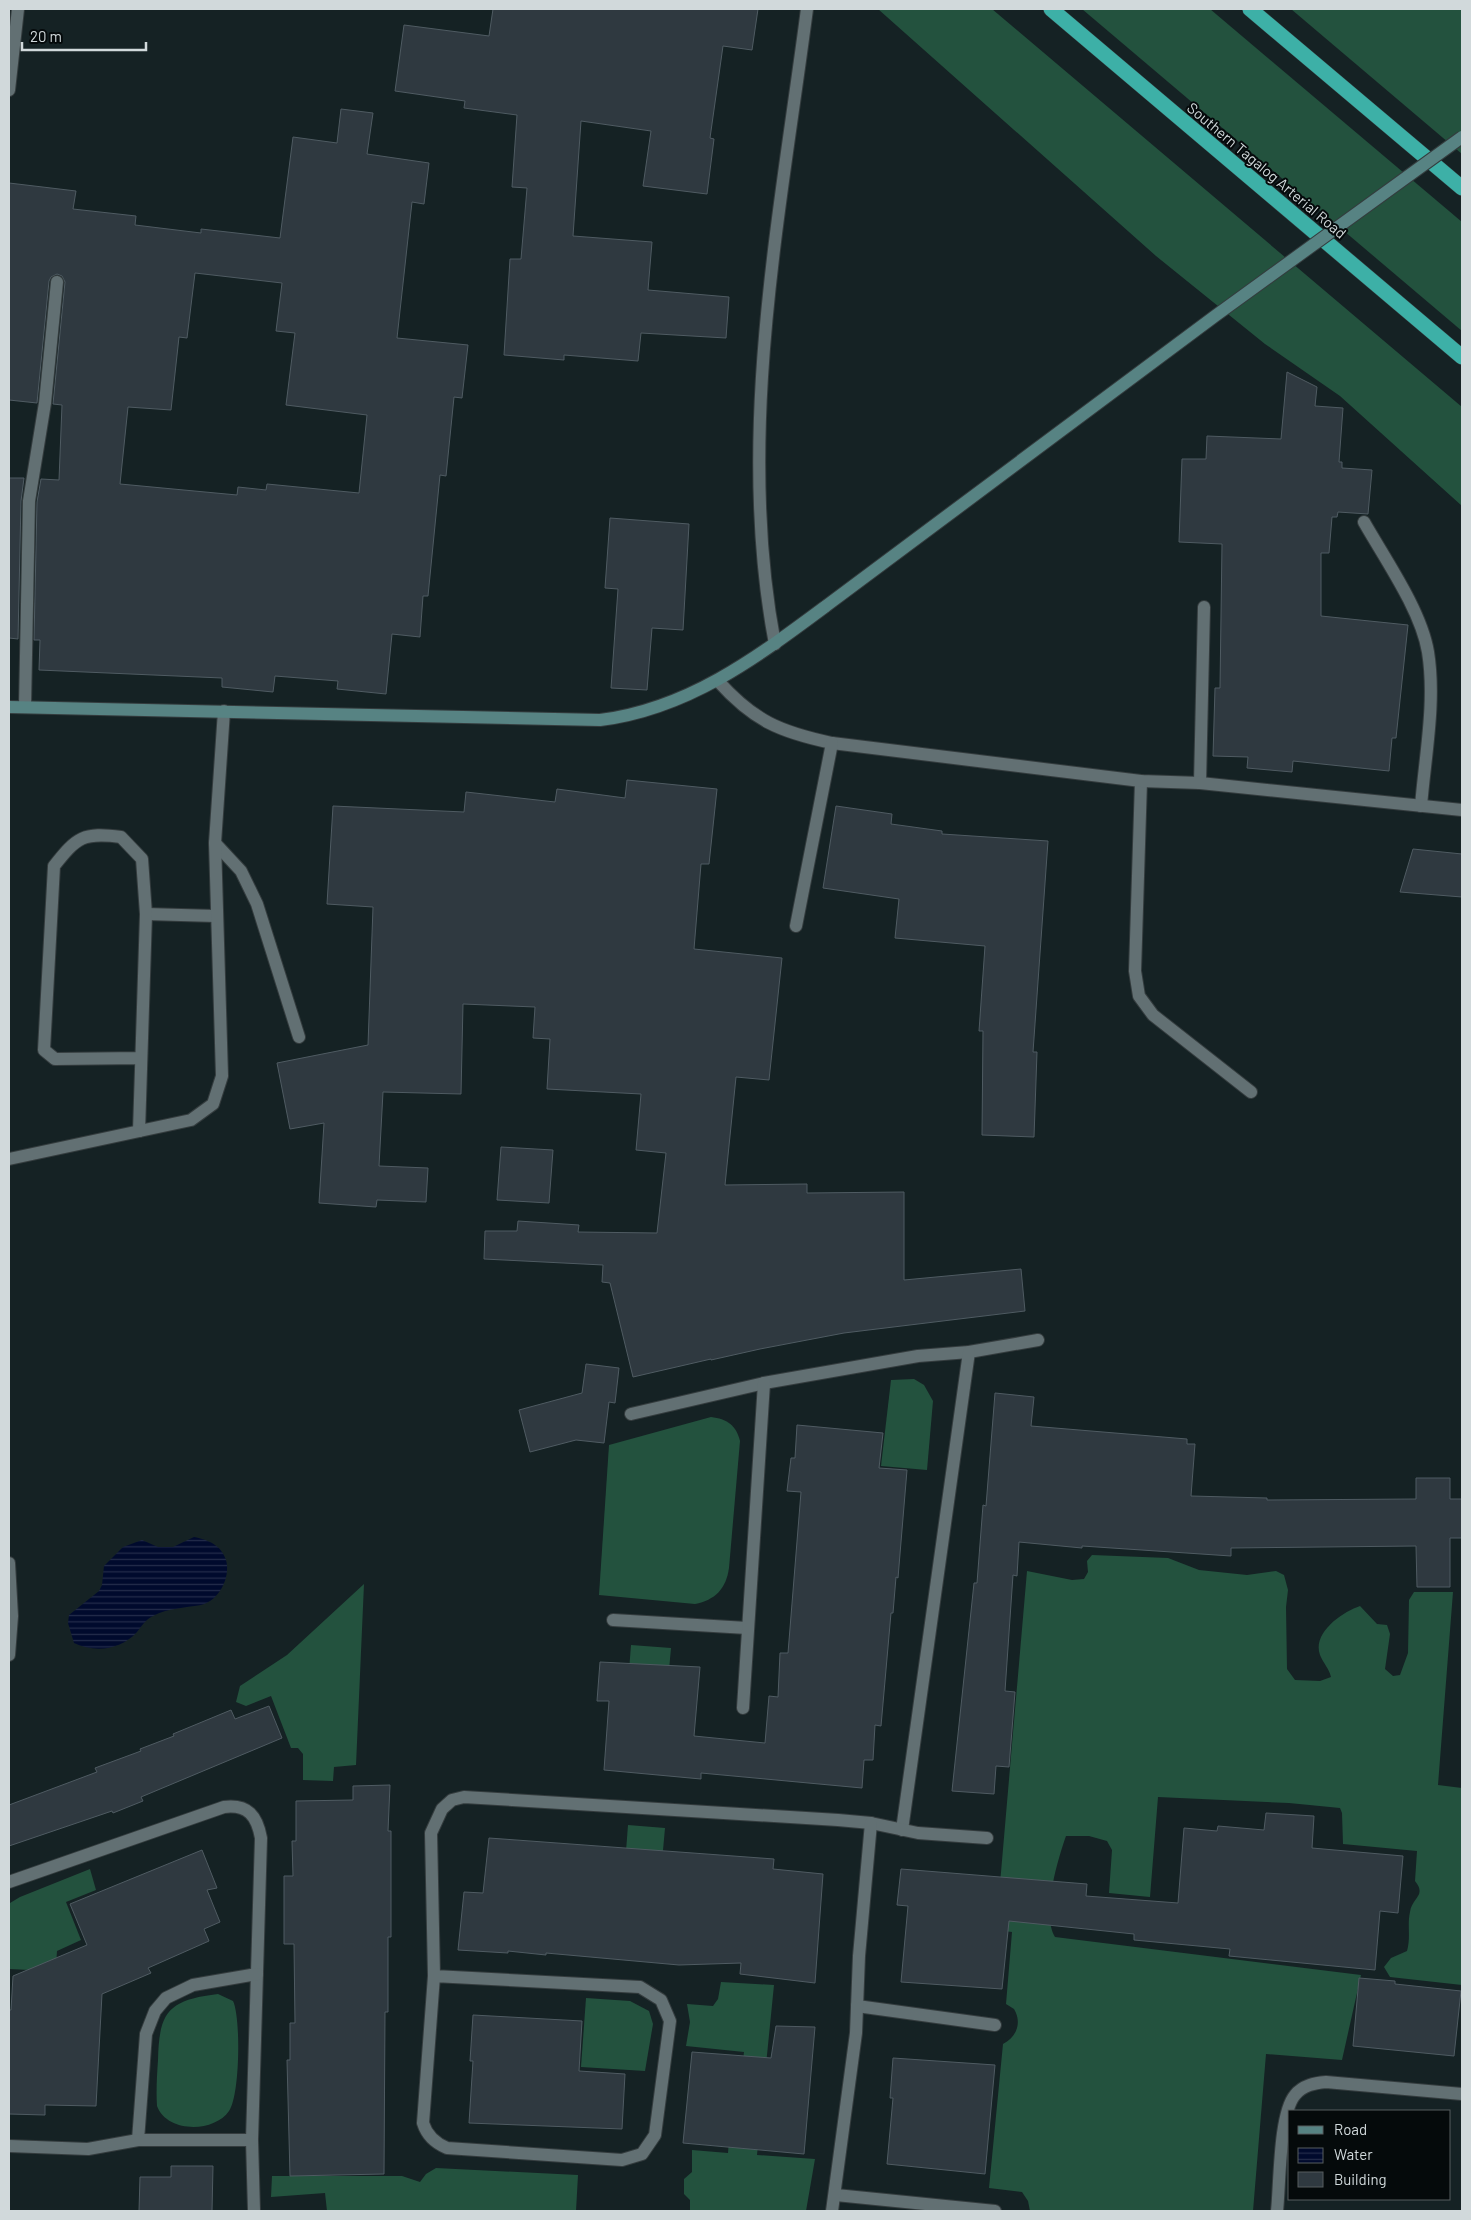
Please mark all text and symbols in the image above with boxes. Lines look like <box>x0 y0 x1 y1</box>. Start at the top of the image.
scale bar <box>22 20 146 52</box>
text: 20 m <box>30 27 62 45</box>
street label: Southern Tagalog Arterial Road <box>1184 98 1350 242</box>
legend <box>1288 2110 1451 2200</box>
text: Road <box>1334 2120 1367 2138</box>
text: Water <box>1334 2145 1373 2163</box>
text: Building <box>1334 2170 1387 2188</box>

